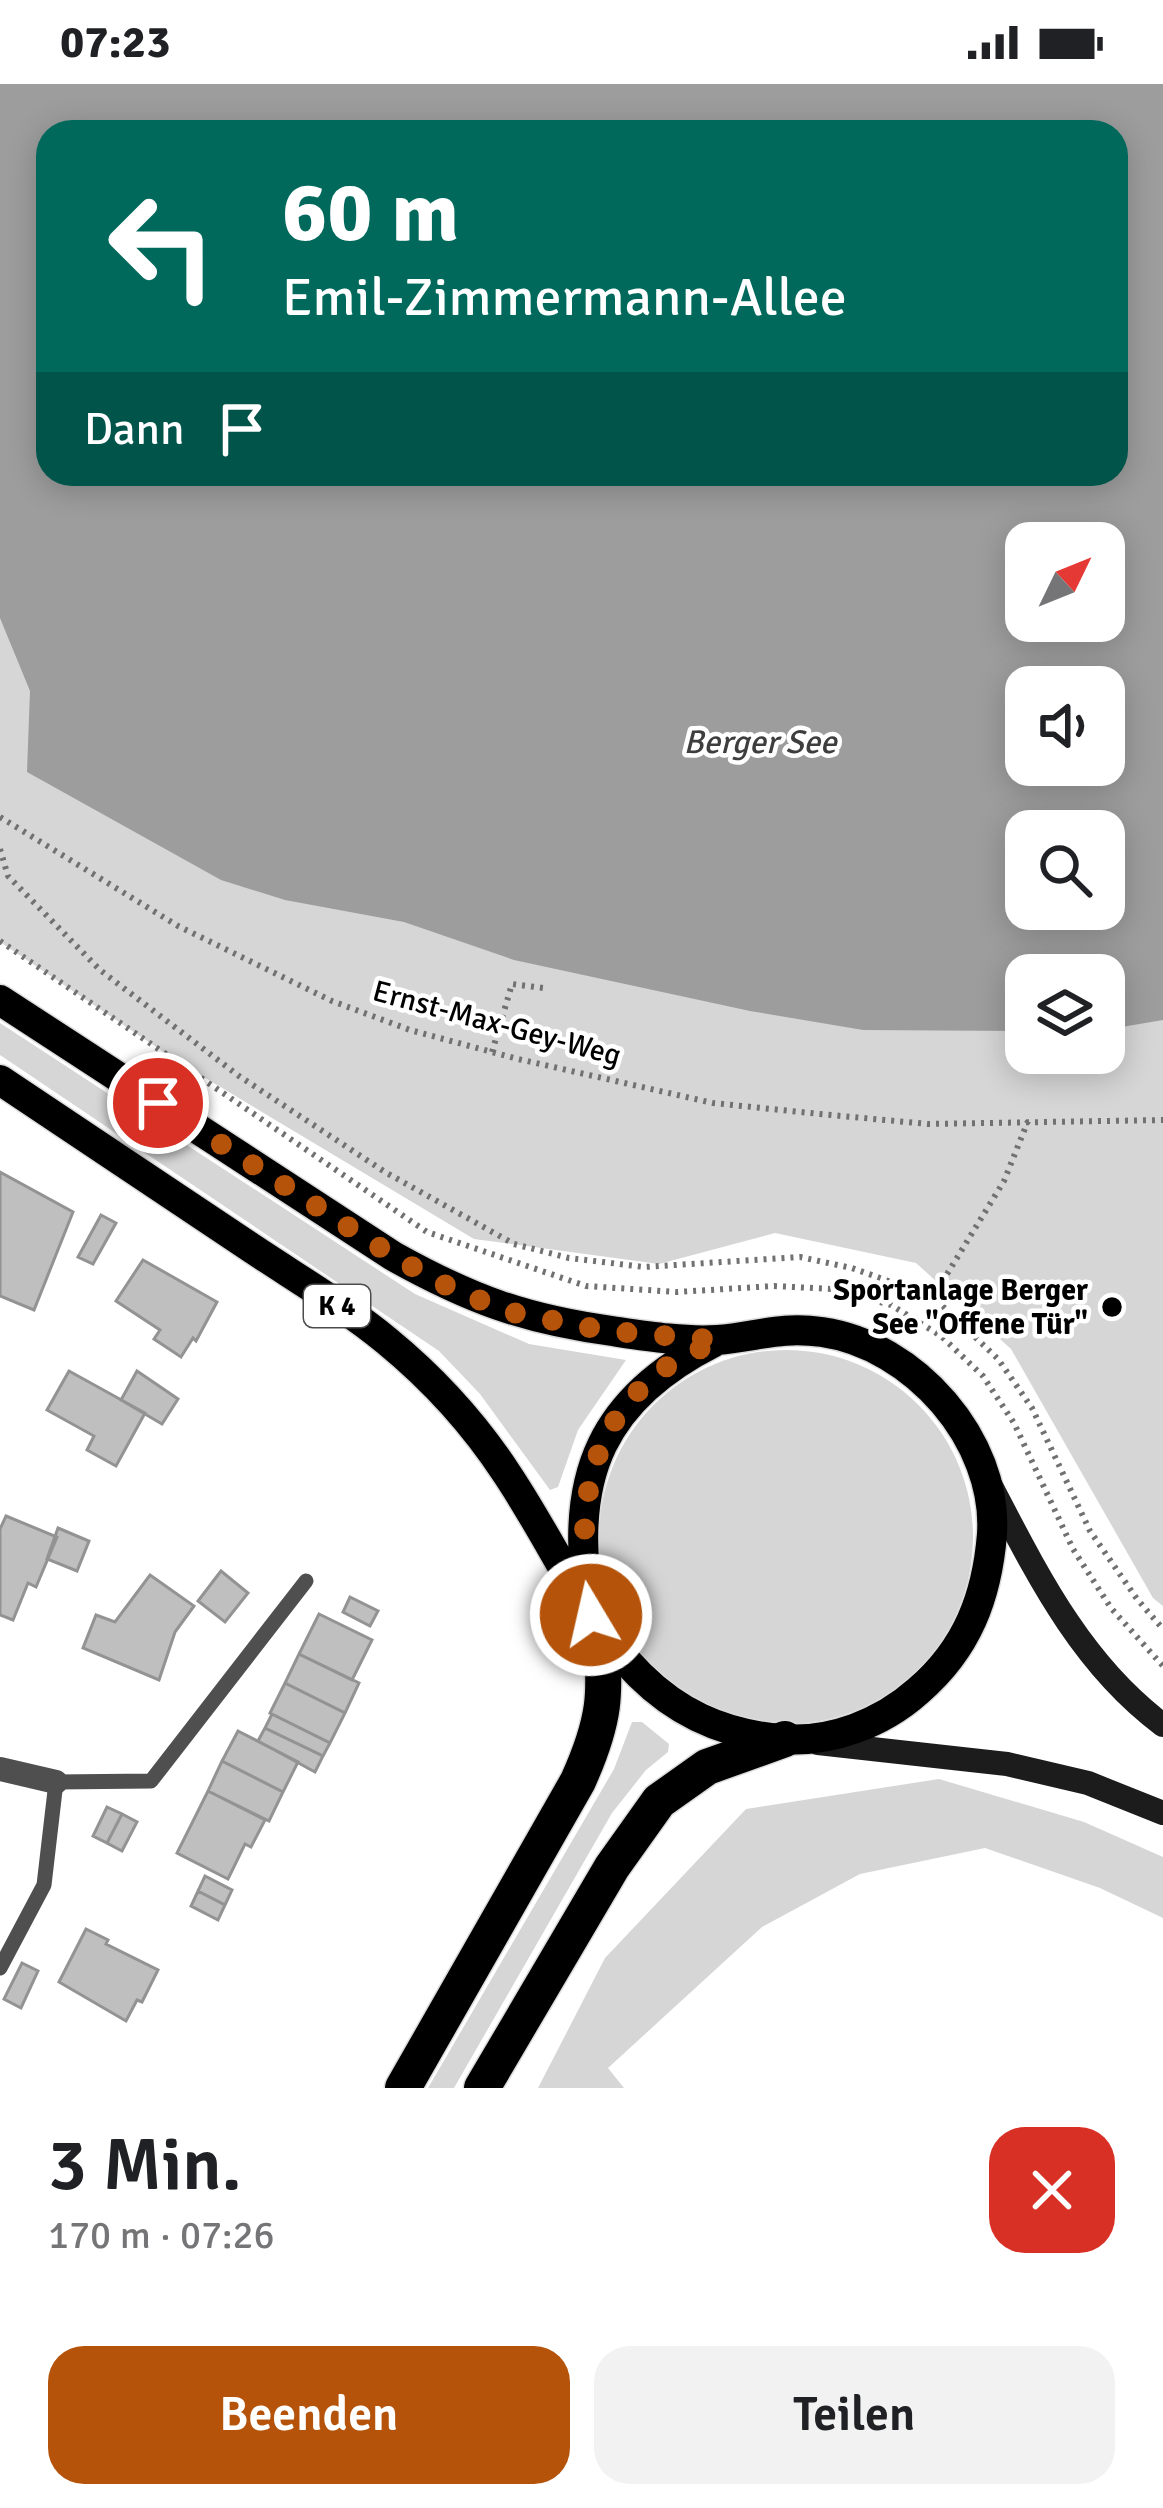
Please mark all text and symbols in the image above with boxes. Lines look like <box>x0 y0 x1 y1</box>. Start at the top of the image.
text: 07:23 <box>60 15 170 70</box>
text: 60 m <box>282 161 459 265</box>
icon: left <box>84 168 240 324</box>
text: Emil-Zimmermann-Allee <box>282 264 847 331</box>
icon: arrive <box>209 396 275 462</box>
text: Dann <box>84 402 185 457</box>
north arrow <box>1005 522 1125 642</box>
map controls <box>1005 522 1125 1074</box>
button: sound <box>1005 666 1125 786</box>
water label: Berger See <box>683 722 838 763</box>
button: search <box>1005 810 1125 930</box>
button: layers <box>1005 954 1125 1074</box>
street label: Ernst-Max-Gey-Weg <box>369 973 625 1074</box>
pin <box>107 1052 209 1154</box>
icon: arrive <box>125 1070 191 1136</box>
place label: Sportanlage Berger See "Offene Tür" <box>833 1272 1088 1343</box>
road number: K 4 <box>304 1285 370 1327</box>
marker: Sportanlage Berger See "Offene Tür" <box>1099 1294 1125 1320</box>
position arrow <box>528 1552 654 1678</box>
text: 3 Min. <box>48 2121 242 2210</box>
button: close <box>989 2127 1115 2253</box>
text: 170 m · 07:26 <box>48 2211 275 2259</box>
button: Beenden <box>48 2346 570 2484</box>
button: Teilen <box>594 2346 1115 2484</box>

